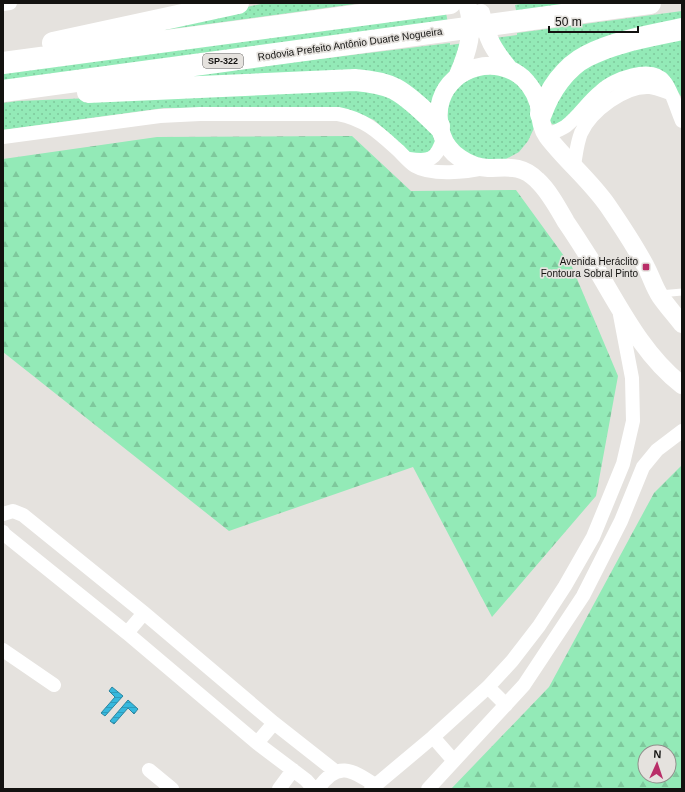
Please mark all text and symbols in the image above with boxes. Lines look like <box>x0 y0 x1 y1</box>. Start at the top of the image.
scale bar <box>549 8 638 34</box>
text: 50 m <box>555 15 582 29</box>
street label: Rodovia Prefeito Antônio Duarte Nogueira <box>257 26 443 62</box>
road number: SP-322 <box>203 54 243 68</box>
place label: Avenida Heráclito Fontoura Sobral Pinto <box>541 256 638 279</box>
marker: Avenida Heráclito Fontoura Sobral Pinto <box>641 262 651 272</box>
north arrow <box>637 744 677 784</box>
text: N <box>653 748 662 760</box>

